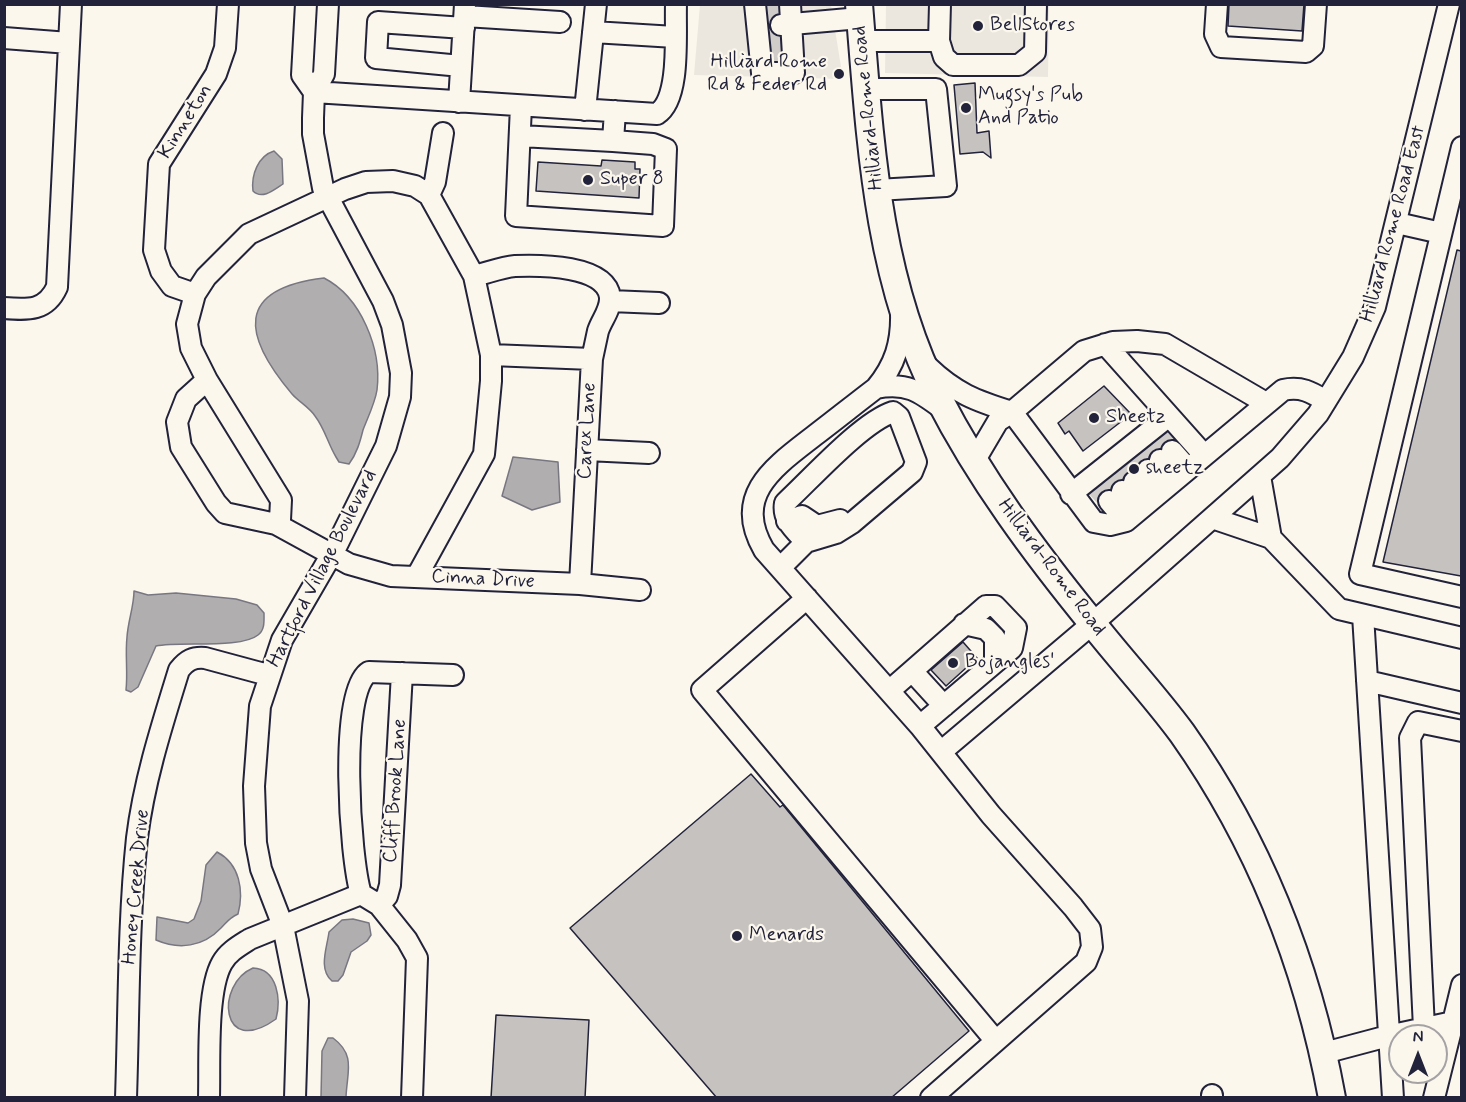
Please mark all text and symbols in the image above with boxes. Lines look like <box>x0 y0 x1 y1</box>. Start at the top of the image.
place label: BellStores <box>990 14 1075 38</box>
marker: BellStores <box>971 19 985 33</box>
street label: Hilliard-Rome Road <box>848 24 890 192</box>
place label: Hilliard Rome Rd & Feder Rd <box>707 51 827 98</box>
marker: Hilliard Rome Rd & Feder Rd <box>832 67 846 81</box>
street label: Kinneton <box>154 80 218 164</box>
place label: Mugsy's Pub And Patio <box>978 84 1083 131</box>
marker: Mugsy's Pub And Patio <box>959 101 973 115</box>
street label: Hilliard Rome Road East <box>1356 123 1432 325</box>
place label: Super 8 <box>600 168 664 192</box>
marker: Super 8 <box>581 173 595 187</box>
street label: Carex Lane <box>573 382 603 480</box>
place label: Sheetz <box>1106 406 1166 430</box>
marker: Sheetz <box>1087 411 1101 425</box>
place label: sheetz <box>1146 457 1204 481</box>
marker: sheetz <box>1127 462 1141 476</box>
street label: Hartford Village Boulevard <box>263 466 383 672</box>
street label: Hilliard-Rome Road <box>992 495 1110 641</box>
street label: Cinna Drive <box>431 565 535 595</box>
place label: Bojangles' <box>965 651 1055 675</box>
marker: Bojangles' <box>946 656 960 670</box>
street label: Cliff Brook Lane <box>379 718 413 864</box>
street label: Honey Creek Drive <box>118 808 156 966</box>
place label: Menards <box>749 924 824 948</box>
marker: Menards <box>730 929 744 943</box>
north arrow <box>1388 1024 1448 1084</box>
text: N <box>1413 1027 1423 1048</box>

